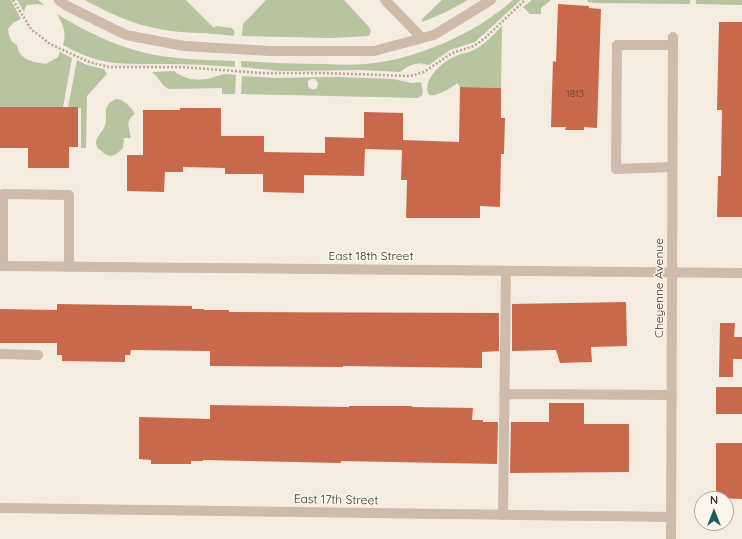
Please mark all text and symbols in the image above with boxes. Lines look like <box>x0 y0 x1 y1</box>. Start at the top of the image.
house number: 1813 <box>566 88 584 100</box>
street label: Cheyenne Avenue <box>652 238 666 338</box>
street label: East 18th Street <box>329 249 413 263</box>
north arrow <box>694 491 734 531</box>
street label: East 17th Street <box>294 492 378 508</box>
text: N <box>710 493 718 507</box>

